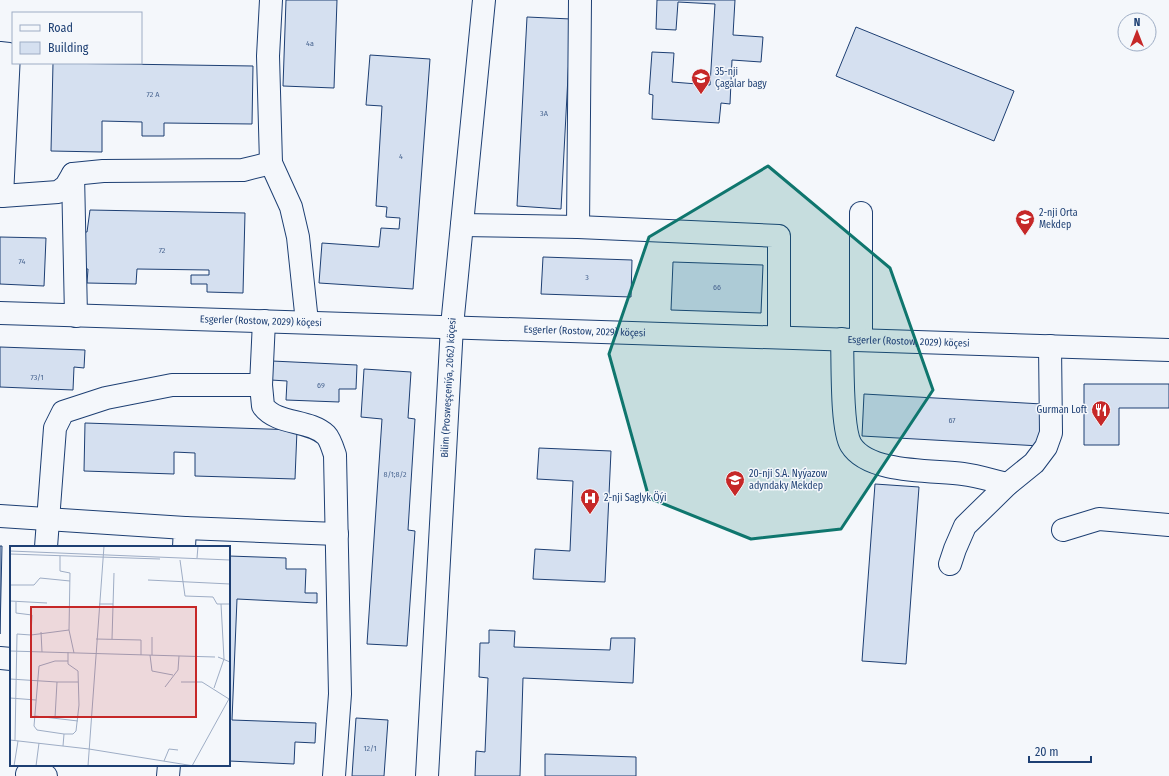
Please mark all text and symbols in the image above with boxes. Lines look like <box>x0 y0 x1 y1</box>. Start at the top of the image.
legend <box>12 12 142 64</box>
north arrow <box>1117 12 1157 52</box>
text: N <box>1134 16 1140 29</box>
text: Road <box>48 21 73 35</box>
house number: 4a <box>306 39 314 48</box>
text: Building <box>48 41 89 55</box>
place label: 35-nji Çagalar bagy <box>715 66 767 90</box>
school or university icon: 35-nji Çagalar bagy <box>690 67 712 95</box>
house number: 72 A <box>147 90 160 99</box>
house number: 3A <box>540 109 549 118</box>
house number: 4 <box>399 152 403 161</box>
place label: 2-nji Orta Mekdep <box>1039 207 1078 231</box>
school or university icon: 2-nji Orta Mekdep <box>1014 208 1036 236</box>
house number: 72 <box>159 246 166 255</box>
house number: 74 <box>19 257 26 266</box>
house number: 3 <box>585 273 589 282</box>
house number: 66 <box>713 283 721 292</box>
street label: Esgerler (Rostow, 2029) köçesi <box>200 313 322 329</box>
street label: Bilim (Prosweşçeniýa, 2062) köçesi <box>439 317 459 458</box>
street label: Esgerler (Rostow, 2029) köçesi <box>523 324 646 339</box>
street label: Esgerler (Rostow, 2029) köçesi <box>847 334 970 350</box>
house number: 73/1 <box>30 373 44 382</box>
house number: 69 <box>317 381 325 390</box>
restaurant icon: Gurman Loft <box>1090 399 1112 427</box>
place label: Gurman Loft <box>1037 404 1088 416</box>
house number: 67 <box>948 416 956 425</box>
place label: 20-nji S.A. Nyýazow adyndaky Mekdep <box>749 467 828 492</box>
school or university icon: 20-nji S.A. Nyýazow adyndaky Mekdep <box>724 469 746 497</box>
house number: 8/1;8/2 <box>383 470 407 479</box>
hospital icon: 2-nji Saglyk Öýi <box>579 487 601 515</box>
place label: 2-nji Saglyk Öýi <box>604 491 667 504</box>
inset map <box>10 546 230 766</box>
scale bar <box>1029 738 1091 764</box>
house number: 12/1 <box>363 744 377 753</box>
text: 20 m <box>1035 745 1059 759</box>

